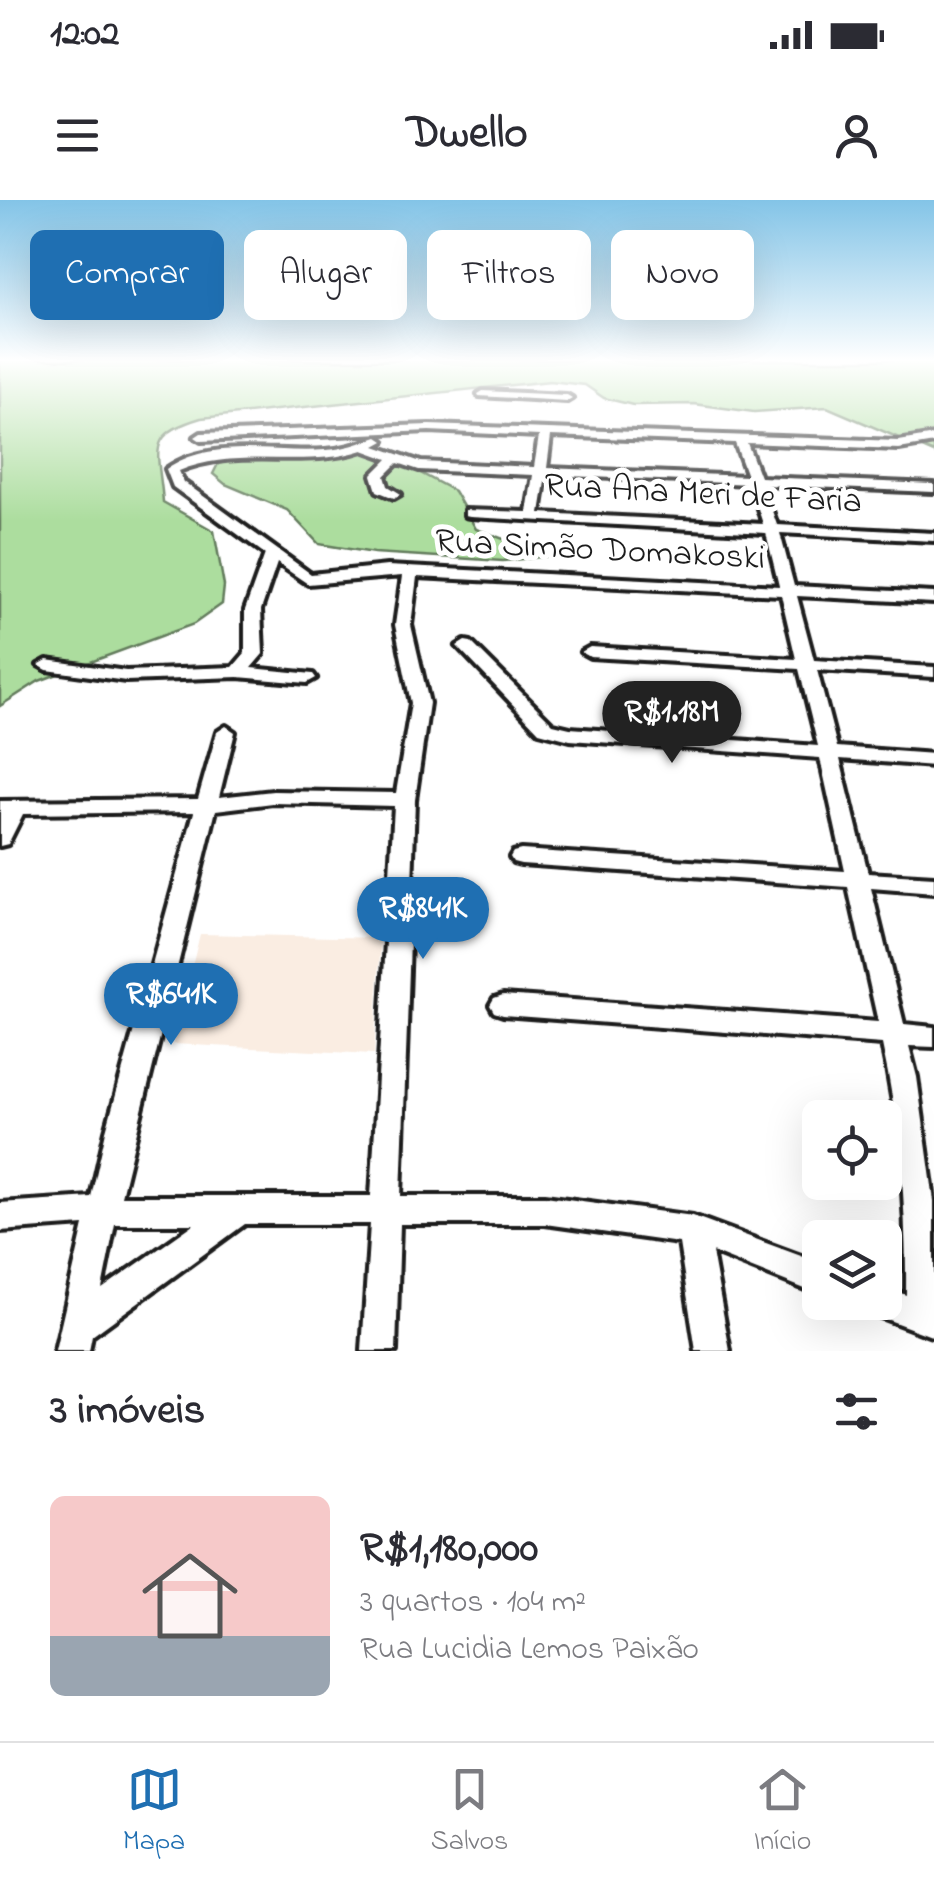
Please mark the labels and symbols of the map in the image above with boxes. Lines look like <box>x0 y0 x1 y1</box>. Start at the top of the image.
street label: Rua Ana Meri de Faria <box>543 461 863 529</box>
street label: Rua Simão Domakoski <box>434 517 766 585</box>
pin: R$1.18M <box>580 681 764 766</box>
pin: R$841K <box>342 877 504 962</box>
pin: R$641K <box>90 963 252 1048</box>

